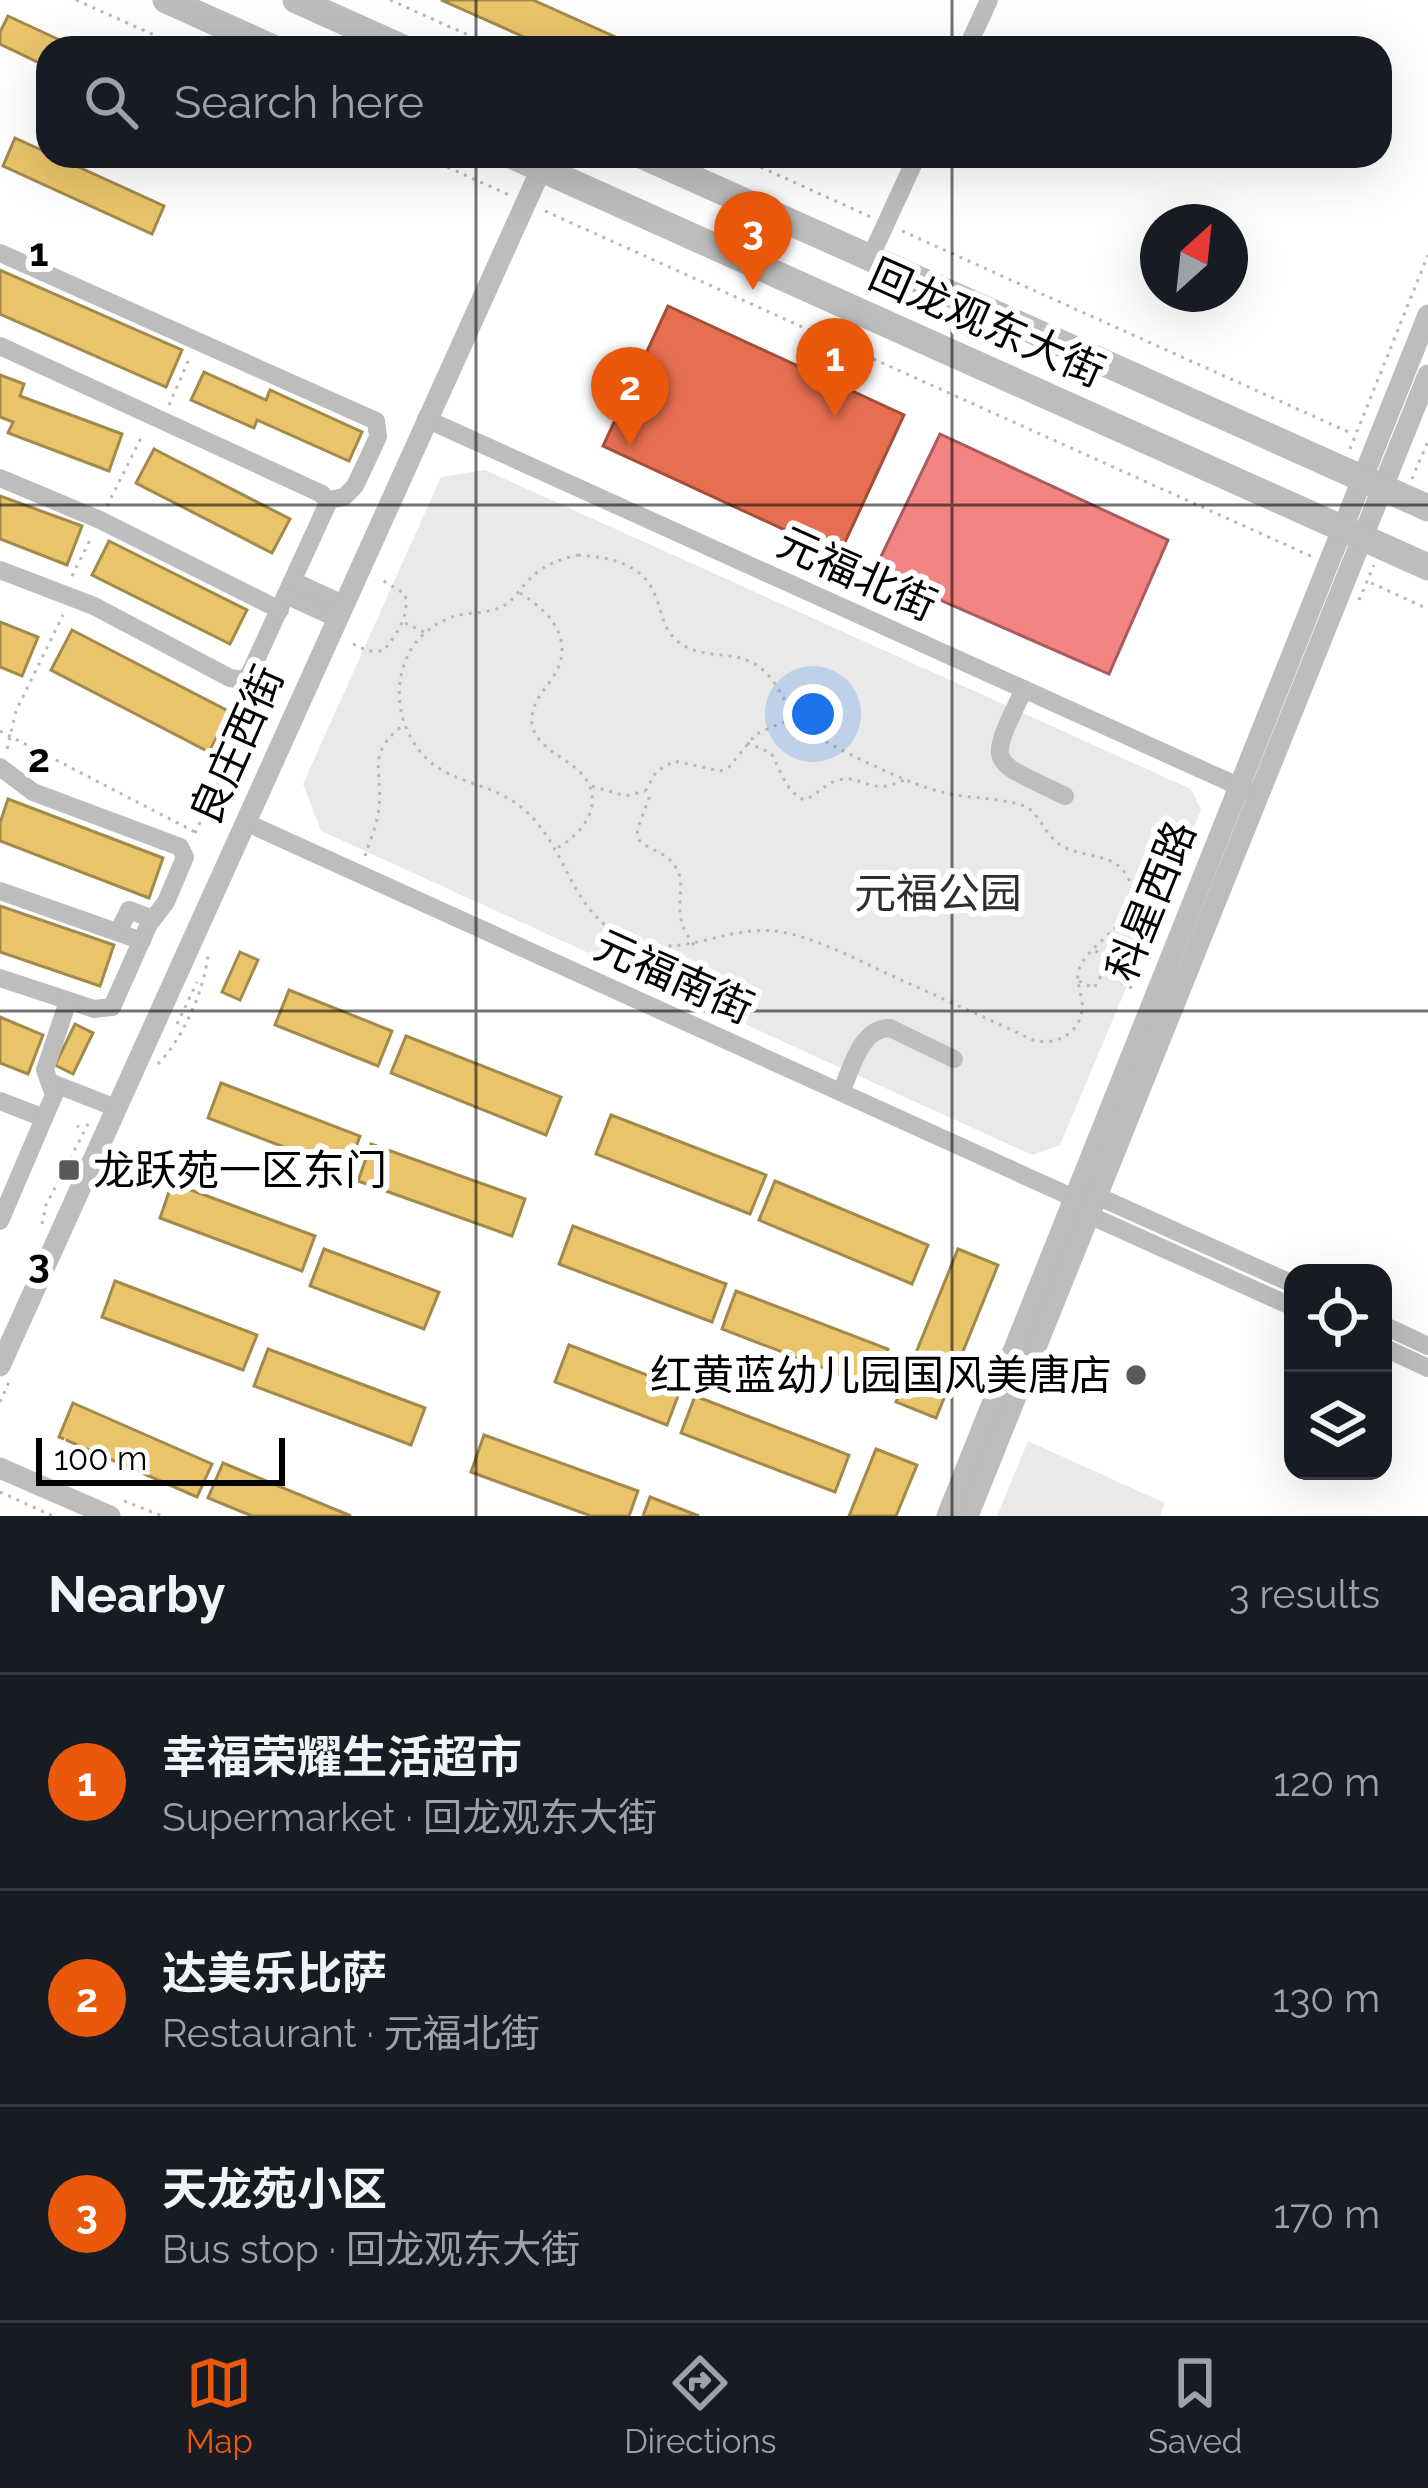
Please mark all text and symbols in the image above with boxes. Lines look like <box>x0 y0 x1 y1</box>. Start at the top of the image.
search box <box>36 36 1392 168</box>
icon: search <box>78 69 144 135</box>
text: Search here <box>174 76 424 129</box>
pin: 3 <box>714 191 792 290</box>
north arrow <box>1140 204 1248 312</box>
text: 1 <box>29 229 49 275</box>
street label: 回龙观东大街 <box>862 249 1112 397</box>
pin: 1 <box>796 318 874 417</box>
pin: 2 <box>591 347 669 446</box>
street label: 元福北街 <box>770 517 944 631</box>
street label: 良庄西街 <box>180 658 294 832</box>
your location <box>783 684 843 744</box>
text: 2 <box>28 735 50 781</box>
street label: 科星西路 <box>1097 814 1205 988</box>
park label: 元福公园 <box>854 869 1022 918</box>
street label: 元福南街 <box>587 920 761 1034</box>
place label: 龙跃苑一区东门 <box>93 1146 387 1195</box>
marker: 龙跃苑一区东门 <box>56 1157 82 1183</box>
text: 3 <box>28 1240 50 1286</box>
map controls <box>1284 1264 1392 1480</box>
button: locate <box>1284 1264 1392 1372</box>
place label: 红黄蓝幼儿园国风美唐店 <box>650 1351 1112 1400</box>
marker: 红黄蓝幼儿园国风美唐店 <box>1123 1362 1149 1388</box>
button: layers <box>1284 1372 1392 1480</box>
scale bar <box>36 1432 285 1485</box>
text: 100 m <box>54 1439 147 1478</box>
text: Nearby <box>48 1564 225 1624</box>
text: 3 results <box>1229 1571 1380 1617</box>
text: 幸福荣耀生活超市 <box>162 1731 522 1784</box>
text: 1 <box>77 1759 97 1805</box>
text: 120 m <box>1273 1759 1380 1805</box>
text: Supermarket · 回龙观东大街 <box>162 1794 657 1840</box>
text: 达美乐比萨 <box>162 1947 387 2000</box>
text: 2 <box>76 1975 98 2021</box>
text: 130 m <box>1273 1975 1380 2021</box>
text: Restaurant · 元福北街 <box>162 2010 540 2056</box>
text: 天龙苑小区 <box>162 2163 387 2216</box>
text: 3 <box>76 2191 98 2237</box>
text: 170 m <box>1273 2191 1380 2237</box>
text: Bus stop · 回龙观东大街 <box>162 2226 580 2272</box>
tab: Map <box>186 2350 253 2461</box>
tab: Directions <box>624 2350 777 2461</box>
tab: Saved <box>1148 2350 1242 2461</box>

